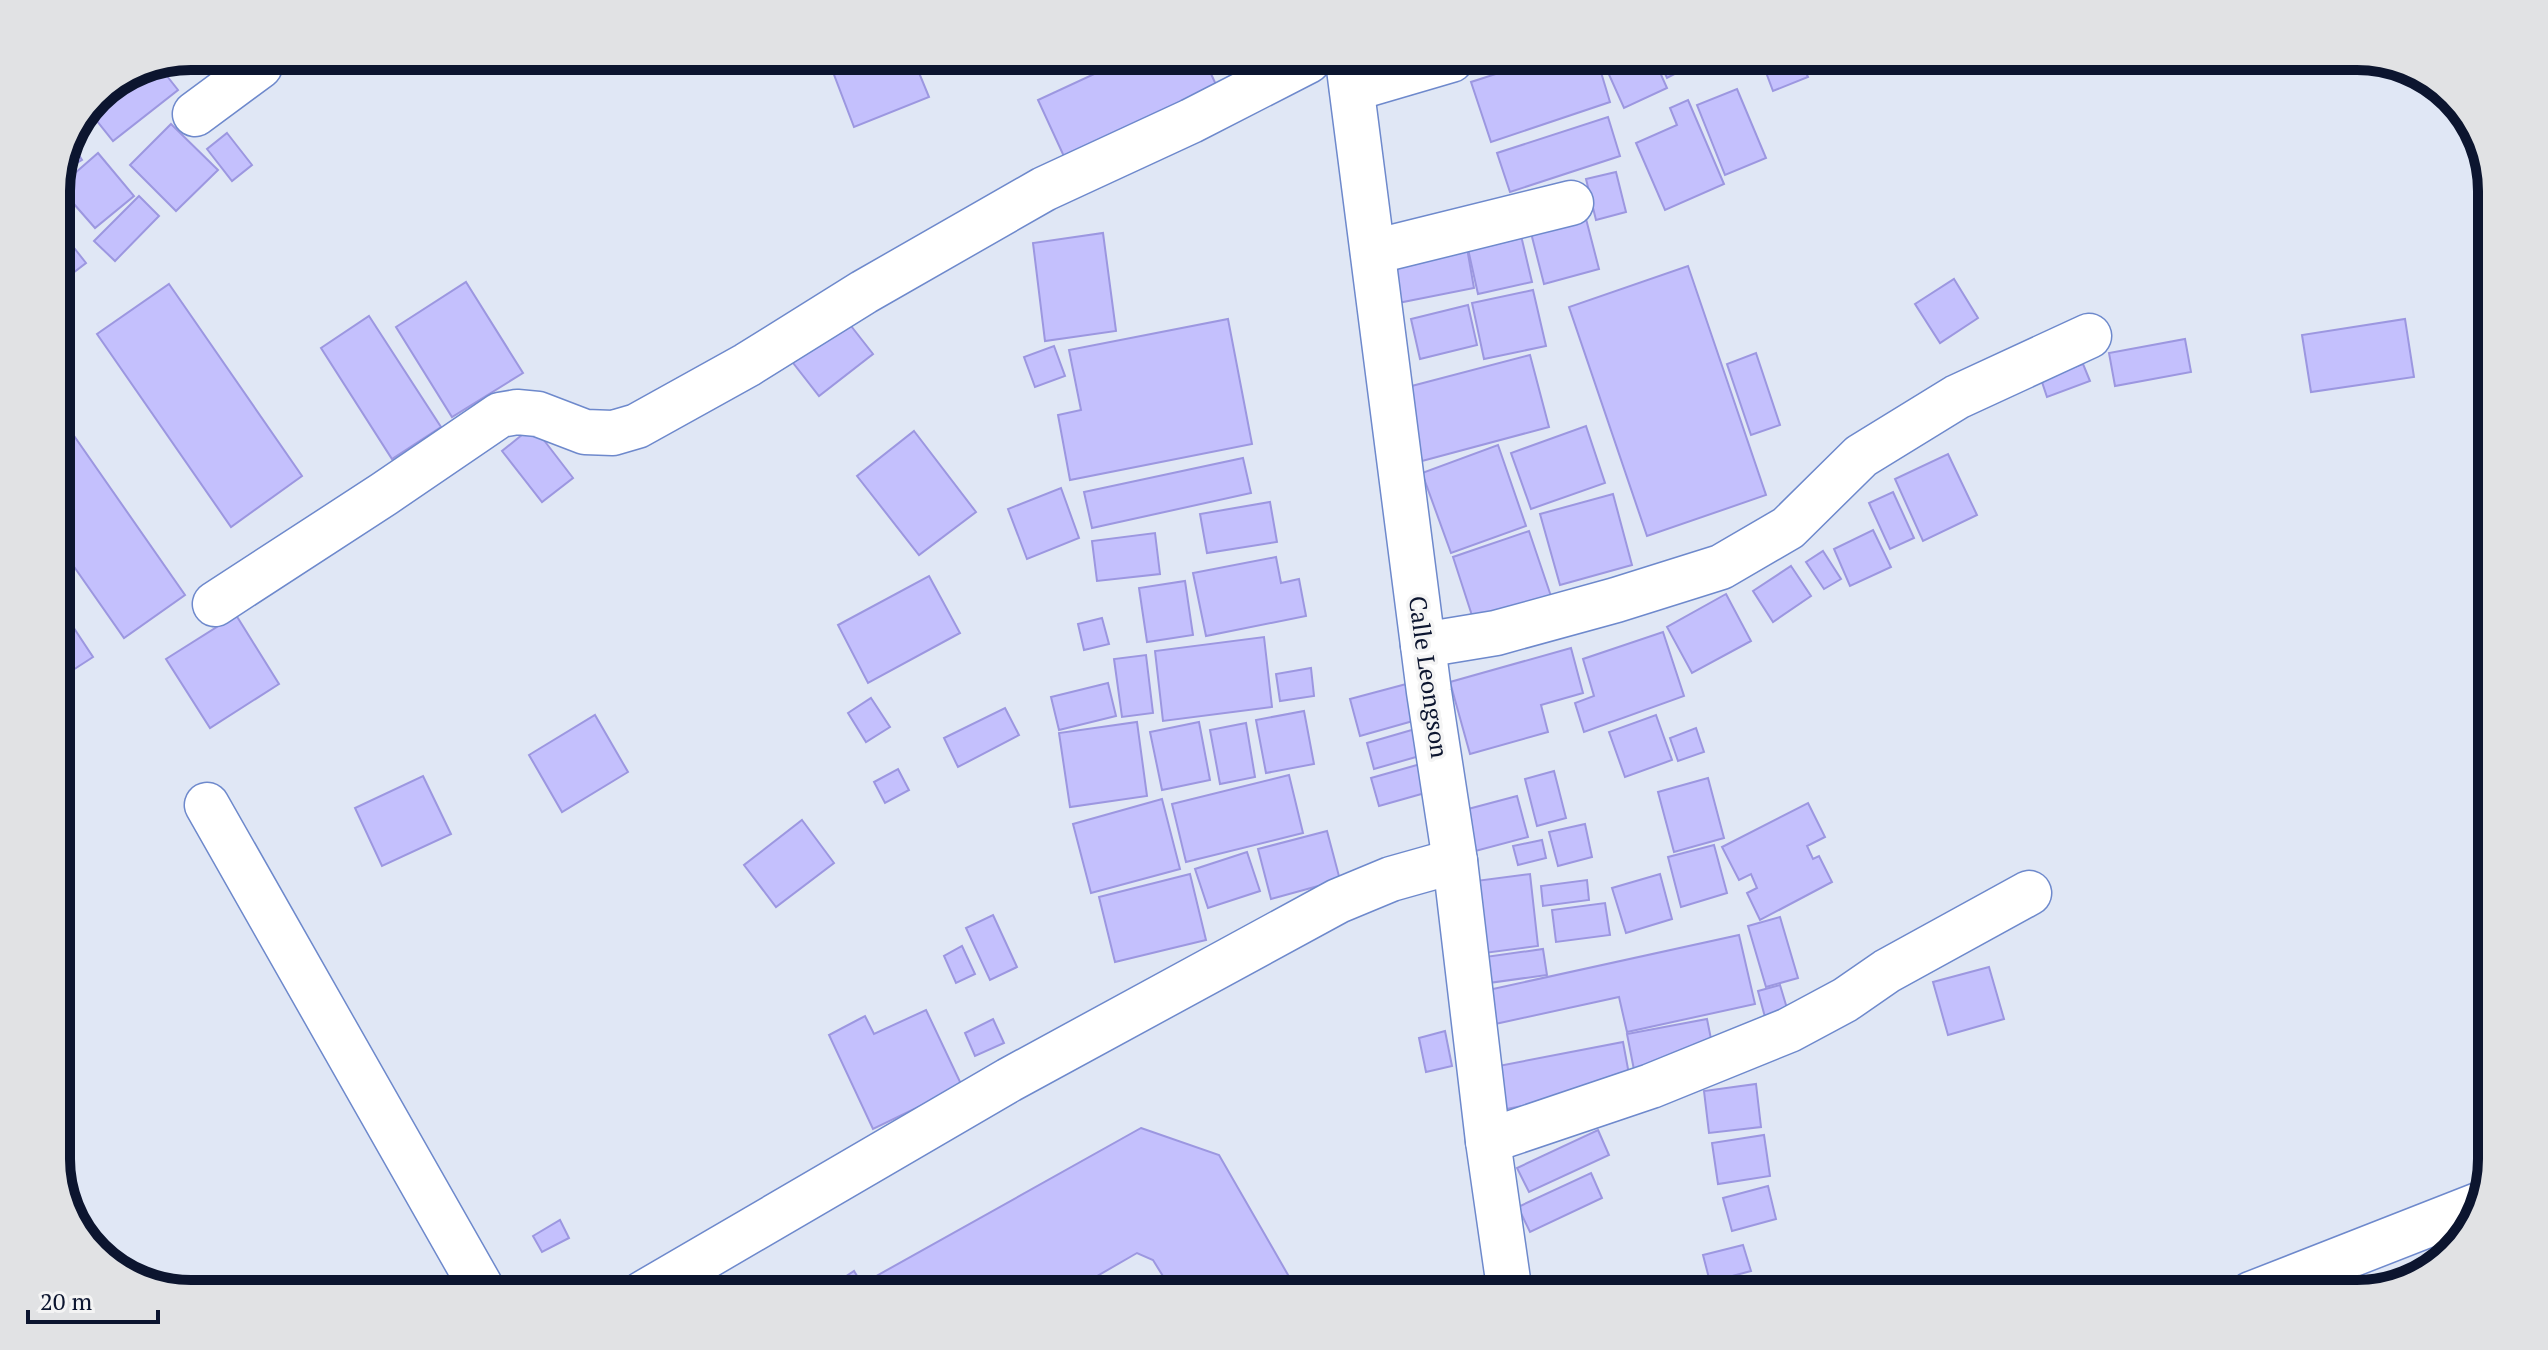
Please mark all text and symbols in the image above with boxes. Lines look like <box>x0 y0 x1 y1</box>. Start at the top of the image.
street label: Calle Leongson <box>1402 594 1456 760</box>
scale bar <box>28 1274 158 1324</box>
text: 20 m <box>40 1285 92 1317</box>

